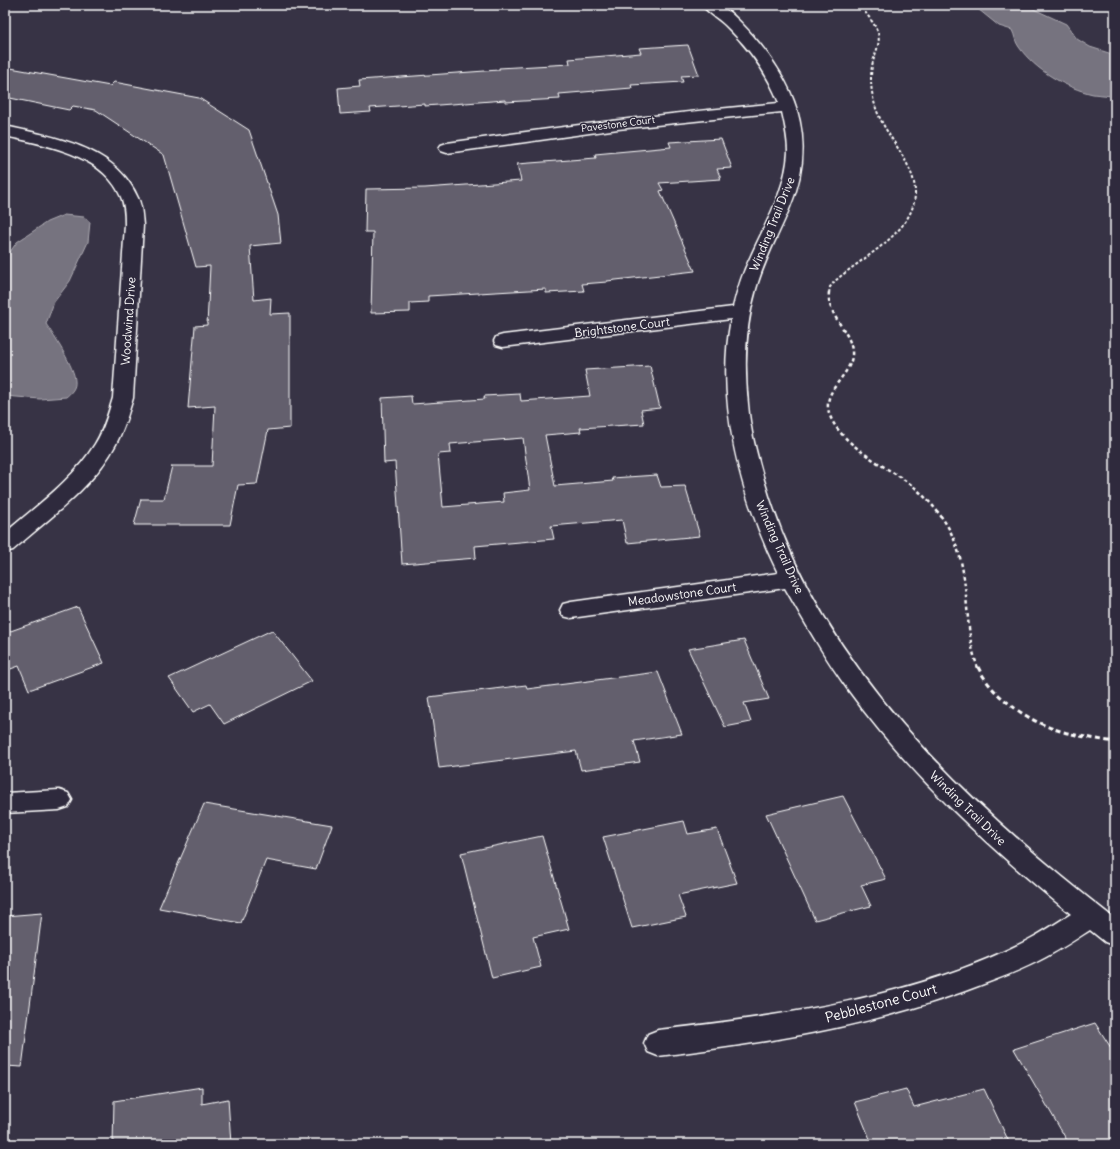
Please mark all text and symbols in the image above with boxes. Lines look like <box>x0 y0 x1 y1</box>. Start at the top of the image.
street label: Pavestone Court <box>580 113 656 135</box>
street label: Winding Trail Drive <box>746 175 798 273</box>
street label: Woodwind Drive <box>117 276 139 366</box>
street label: Brightstone Court <box>573 314 671 340</box>
street label: Winding Trail Drive <box>753 498 807 596</box>
street label: Meadowstone Court <box>627 579 737 609</box>
street label: Winding Trail Drive <box>927 768 1009 848</box>
street label: Pebblestone Court <box>823 979 939 1027</box>

